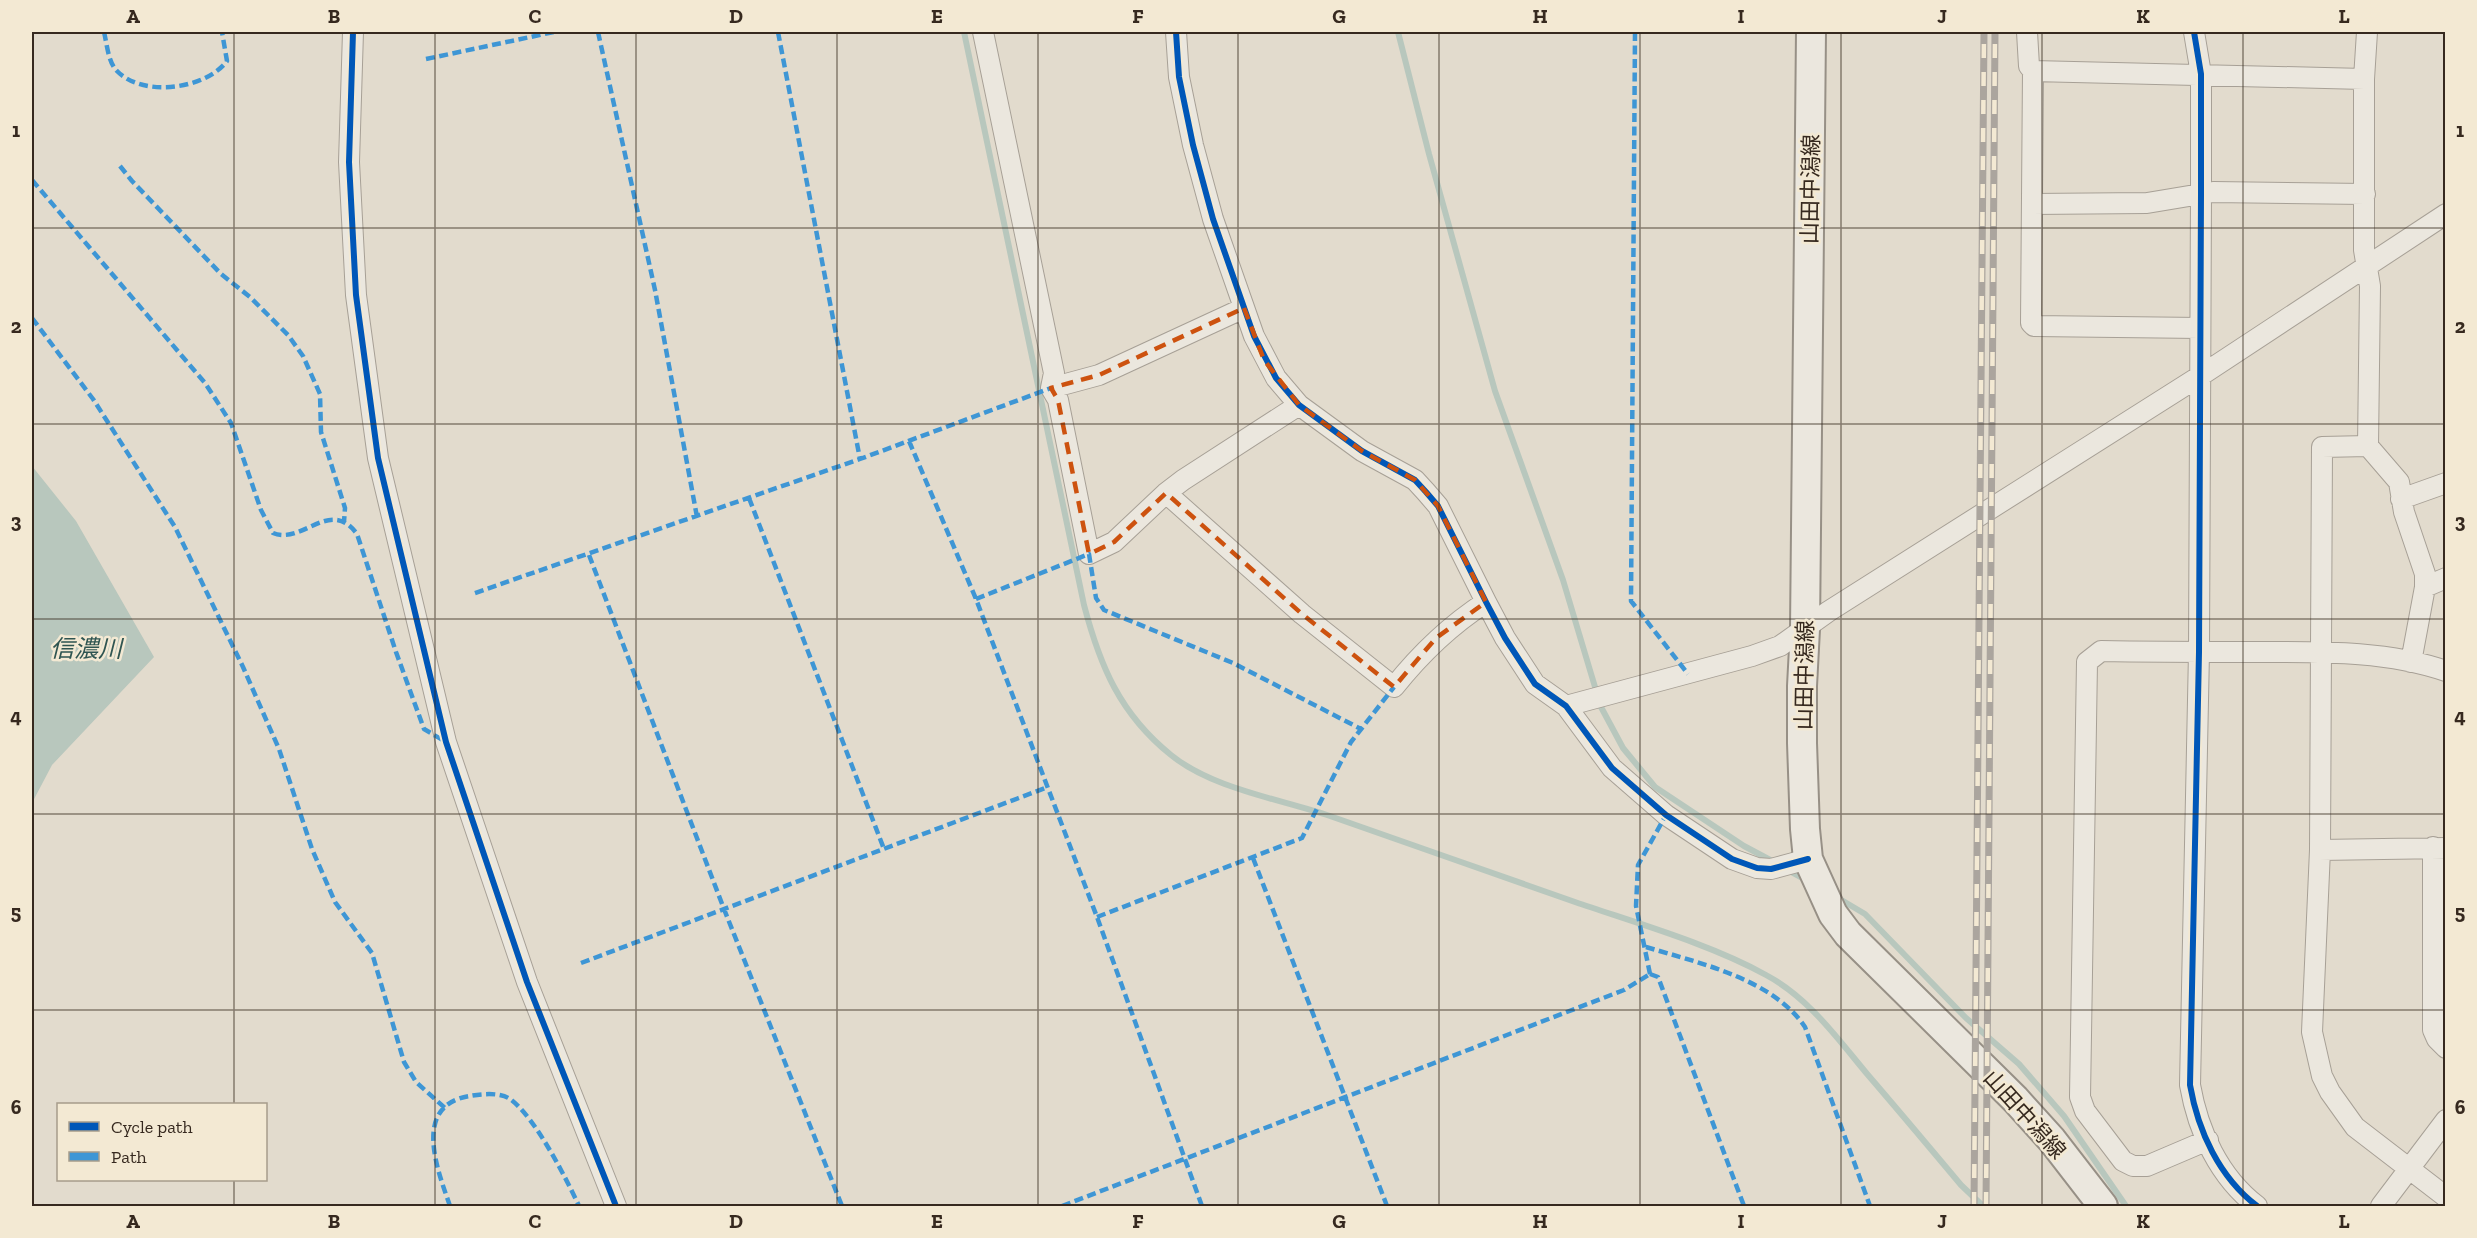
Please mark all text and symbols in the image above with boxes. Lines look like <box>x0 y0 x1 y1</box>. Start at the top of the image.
text: A <box>126 4 140 28</box>
text: B <box>328 4 340 28</box>
text: C <box>529 4 542 28</box>
text: D <box>729 4 743 28</box>
text: E <box>931 4 943 28</box>
text: F <box>1132 4 1144 28</box>
text: G <box>1332 4 1346 28</box>
text: H <box>1532 4 1548 28</box>
text: I <box>1737 4 1745 28</box>
text: J <box>1937 4 1947 28</box>
text: K <box>2136 4 2150 28</box>
text: L <box>2338 4 2350 28</box>
text: 1 <box>12 118 20 142</box>
text: 1 <box>2456 118 2464 142</box>
street label: 山田中潟線 <box>1796 134 1825 244</box>
text: 2 <box>11 314 22 338</box>
text: 2 <box>2455 314 2466 338</box>
text: 3 <box>11 509 22 533</box>
text: 3 <box>2455 509 2466 533</box>
street label: 山田中潟線 <box>1790 620 1819 730</box>
water label: 信濃川 <box>50 634 125 663</box>
text: 4 <box>10 704 22 728</box>
text: 4 <box>2454 704 2466 728</box>
text: 5 <box>11 900 21 924</box>
text: 5 <box>2455 900 2465 924</box>
street label: 山田中潟線 <box>1978 1064 2071 1164</box>
text: 6 <box>11 1095 22 1119</box>
text: 6 <box>2455 1095 2466 1119</box>
legend <box>57 1103 267 1181</box>
text: Cycle path <box>111 1116 193 1138</box>
text: Path <box>111 1146 147 1168</box>
text: A <box>126 1209 140 1233</box>
text: B <box>328 1209 340 1233</box>
text: C <box>529 1209 542 1233</box>
text: D <box>729 1209 743 1233</box>
text: E <box>931 1209 943 1233</box>
text: F <box>1132 1209 1144 1233</box>
text: G <box>1332 1209 1346 1233</box>
text: H <box>1532 1209 1548 1233</box>
text: I <box>1737 1209 1745 1233</box>
text: J <box>1937 1209 1947 1233</box>
text: K <box>2136 1209 2150 1233</box>
text: L <box>2338 1209 2350 1233</box>

